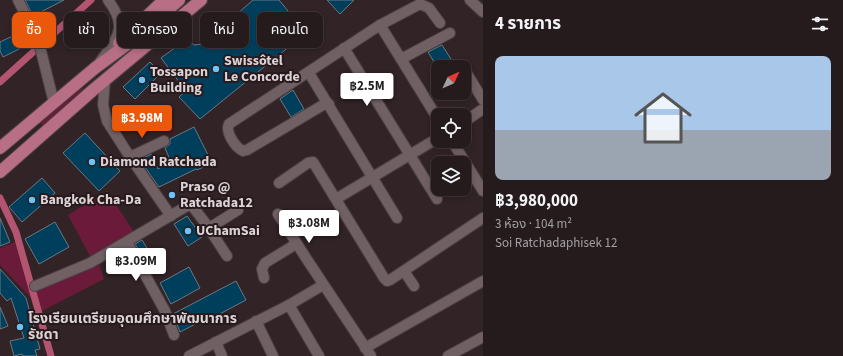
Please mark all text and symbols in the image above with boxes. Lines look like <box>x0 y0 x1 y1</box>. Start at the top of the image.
chip: ซื้อ <box>12 12 56 48</box>
chip: เช่า <box>64 12 109 48</box>
chip: ตัวกรอง <box>117 12 192 48</box>
chip: ใหม่ <box>200 12 249 48</box>
chip: คอนโด <box>257 12 323 48</box>
text: 4 รายการ <box>495 12 561 36</box>
icon: filters <box>809 13 831 35</box>
place label: Swissôtel Le Concorde <box>224 51 300 87</box>
north arrow <box>431 60 471 100</box>
map controls <box>431 60 471 196</box>
place label: Tossapon Building <box>150 62 208 98</box>
marker: Swissôtel Le Concorde <box>211 64 221 74</box>
pin: ฿2.5M <box>339 73 395 107</box>
marker: Tossapon Building <box>137 75 147 85</box>
text: ฿2.5M <box>349 77 385 95</box>
icon: home <box>627 82 699 154</box>
pin: ฿3.98M <box>109 105 175 139</box>
button: locate <box>431 108 471 148</box>
text: ฿3.98M <box>121 109 163 127</box>
place label: Diamond Ratchada <box>100 152 217 172</box>
button: layers <box>431 156 471 196</box>
marker: Diamond Ratchada <box>87 157 97 167</box>
place label: Praso @ Ratchada12 <box>180 177 253 213</box>
text: ฿3,980,000 <box>495 189 578 213</box>
place label: Bangkok Cha-Da <box>40 190 141 210</box>
marker: Praso @ Ratchada12 <box>167 190 177 200</box>
marker: Bangkok Cha-Da <box>27 195 37 205</box>
pin: ฿3.08M <box>276 210 342 244</box>
text: ฿3.08M <box>288 214 330 232</box>
text: 3 ห้อง · 104 m² <box>495 215 572 233</box>
place label: UChamSai <box>196 221 260 241</box>
marker: UChamSai <box>183 226 193 236</box>
text: Soi Ratchadaphisek 12 <box>495 234 617 252</box>
pin: ฿3.09M <box>103 248 169 282</box>
text: ฿3.09M <box>115 252 157 270</box>
place label: โรงเรียนเตรียมอุดมศึกษาพัฒนาการ รัชดา <box>28 309 237 345</box>
marker: โรงเรียนเตรียมอุดมศึกษาพัฒนาการ รัชดา <box>15 322 25 332</box>

